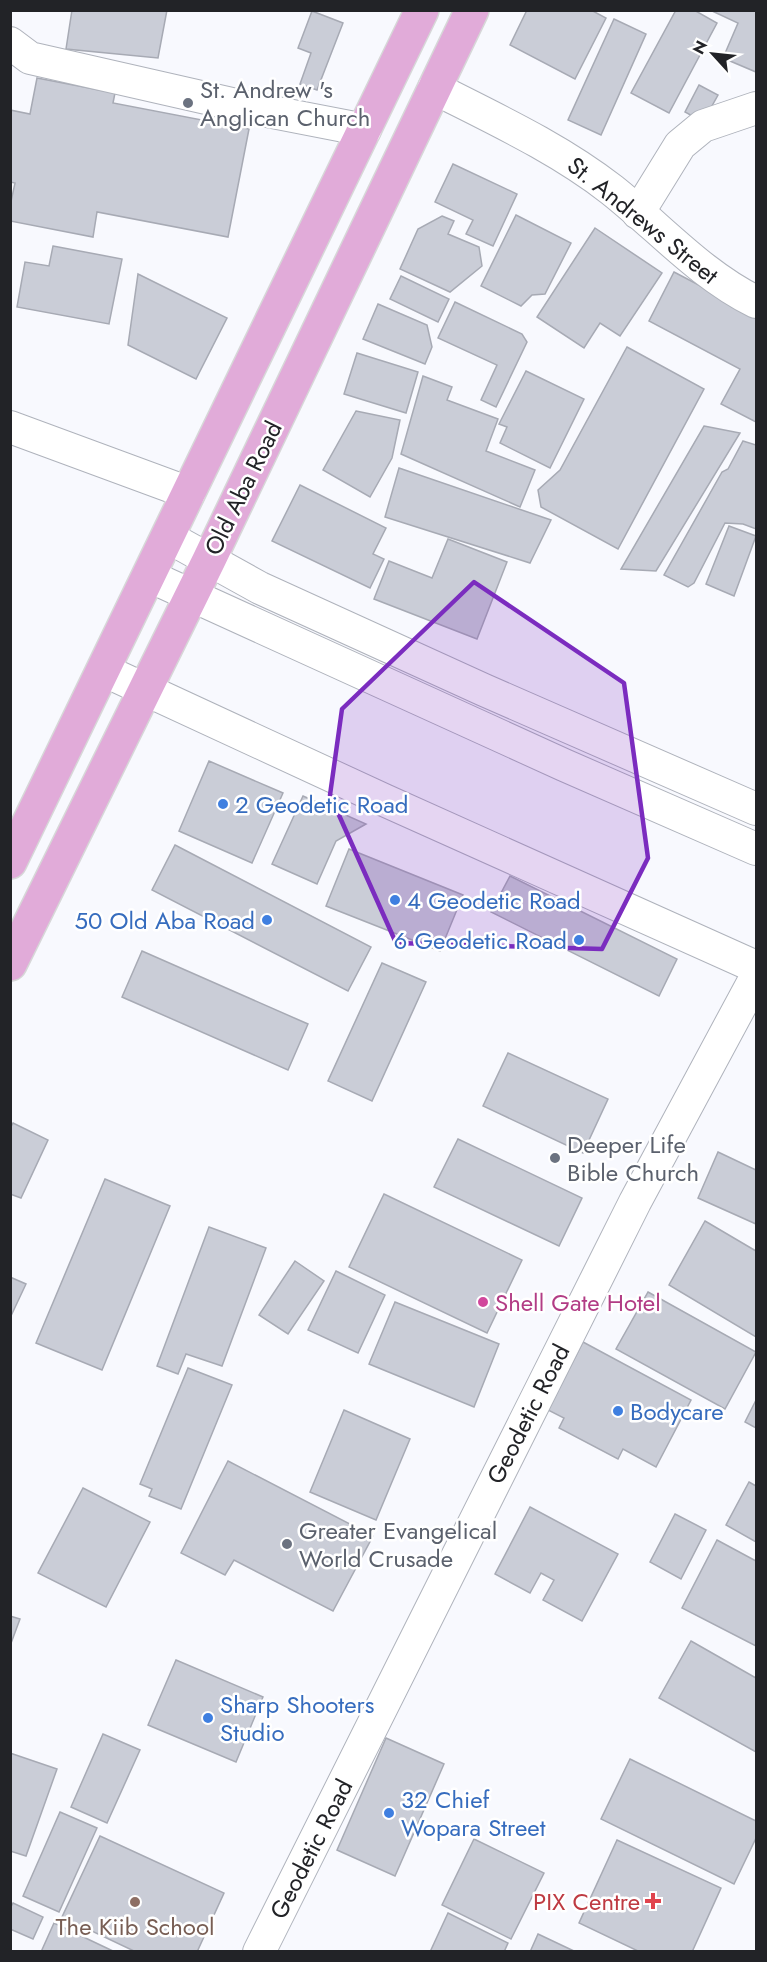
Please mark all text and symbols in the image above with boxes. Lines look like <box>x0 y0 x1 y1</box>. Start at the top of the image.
north arrow <box>683 24 743 84</box>
text: N <box>687 37 713 58</box>
place label: St. Andrew 's Anglican Church <box>200 72 370 135</box>
marker: St. Andrew 's Anglican Church <box>181 96 195 110</box>
street label: St. Andrews Street <box>560 148 726 292</box>
street label: Old Aba Road <box>195 415 291 561</box>
place label: 2 Geodetic Road <box>235 787 408 822</box>
marker: 2 Geodetic Road <box>216 797 230 811</box>
place label: 4 Geodetic Road <box>407 883 581 918</box>
marker: 4 Geodetic Road <box>388 893 402 907</box>
place label: 50 Old Aba Road <box>74 903 255 938</box>
marker: 50 Old Aba Road <box>260 913 274 927</box>
place label: 6 Geodetic Road <box>393 923 567 958</box>
marker: 6 Geodetic Road <box>572 933 586 947</box>
place label: Deeper Life Bible Church <box>567 1127 699 1190</box>
marker: Deeper Life Bible Church <box>548 1151 562 1165</box>
place label: Shell Gate Hotel <box>495 1285 661 1320</box>
marker: Shell Gate Hotel <box>476 1295 490 1309</box>
street label: Geodetic Road <box>478 1338 578 1490</box>
place label: Bodycare <box>630 1394 724 1429</box>
marker: Bodycare <box>611 1404 625 1418</box>
place label: Greater Evangelical World Crusade <box>299 1513 497 1576</box>
marker: Greater Evangelical World Crusade <box>280 1537 294 1551</box>
place label: Sharp Shooters Studio <box>220 1687 374 1750</box>
marker: Sharp Shooters Studio <box>201 1711 215 1725</box>
street label: Geodetic Road <box>261 1773 361 1925</box>
place label: 32 Chief Wopara Street <box>401 1782 546 1845</box>
marker: 32 Chief Wopara Street <box>382 1806 396 1820</box>
place label: PIX Centre <box>533 1884 640 1919</box>
marker: PIX Centre <box>644 1892 662 1910</box>
marker: The Kiib School <box>128 1895 142 1909</box>
place label: The Kiib School <box>55 1909 215 1944</box>

